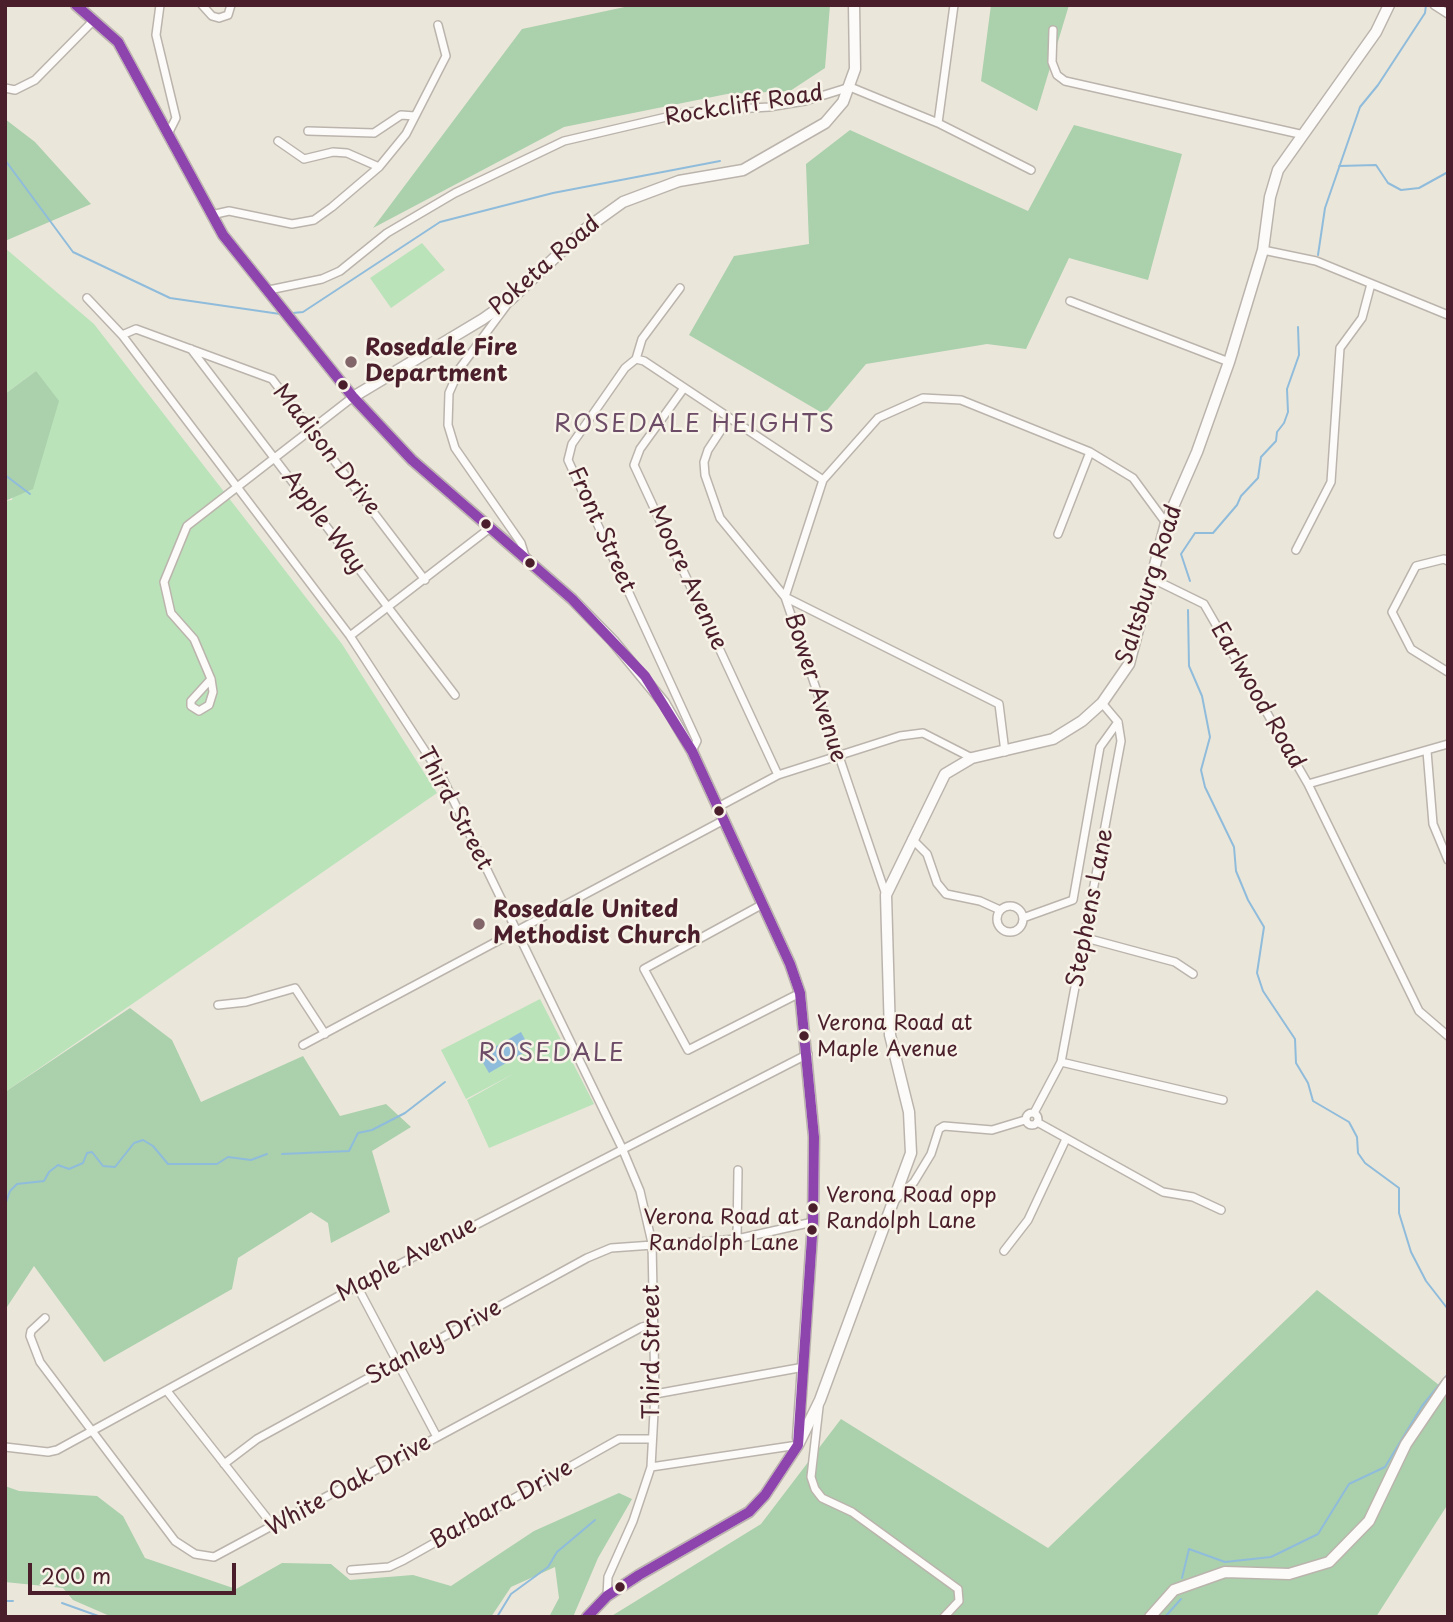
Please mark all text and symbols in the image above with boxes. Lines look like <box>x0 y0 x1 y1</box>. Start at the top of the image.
street label: Rockcliff Road <box>663 80 825 132</box>
street label: Poketa Road <box>484 210 606 322</box>
place label: Rosedale Fire Department <box>365 335 518 389</box>
marker: Rosedale Fire Department <box>343 354 359 370</box>
unlabelled marker <box>336 378 350 392</box>
street label: Madison Drive <box>266 379 386 521</box>
district label: ROSEDALE HEIGHTS <box>557 411 833 439</box>
street label: Front Street <box>561 463 641 597</box>
street label: Apple Way <box>275 465 371 579</box>
street label: Moore Avenue <box>641 501 733 655</box>
street label: Saltsburg Road <box>1111 502 1189 668</box>
unlabelled marker <box>479 517 493 531</box>
unlabelled marker <box>523 556 537 570</box>
street label: Bower Avenue <box>778 610 852 766</box>
street label: Earlwood Road <box>1204 618 1310 774</box>
street label: Third Street <box>410 743 498 875</box>
unlabelled marker <box>712 804 726 818</box>
street label: Stephens Lane <box>1062 826 1120 990</box>
place label: Rosedale United Methodist Church <box>493 897 701 951</box>
marker: Rosedale United Methodist Church <box>471 916 487 932</box>
place label: Verona Road at Maple Avenue <box>817 1011 972 1061</box>
marker: Verona Road at Maple Avenue <box>797 1029 811 1043</box>
district label: ROSEDALE <box>480 1040 624 1068</box>
place label: Verona Road opp Randolph Lane <box>826 1183 997 1233</box>
marker: Verona Road opp Randolph Lane <box>806 1201 820 1215</box>
place label: Verona Road at Randolph Lane <box>644 1205 799 1255</box>
street label: Maple Avenue <box>332 1212 482 1308</box>
marker: Verona Road at Randolph Lane <box>805 1223 819 1237</box>
street label: Third Street <box>639 1284 667 1420</box>
street label: Stanley Drive <box>361 1294 507 1392</box>
street label: White Oak Drive <box>262 1429 436 1543</box>
street label: Barbara Drive <box>426 1455 578 1555</box>
scale bar <box>32 1548 240 1592</box>
text: 200 m <box>41 1559 111 1591</box>
unlabelled marker <box>613 1580 627 1594</box>

